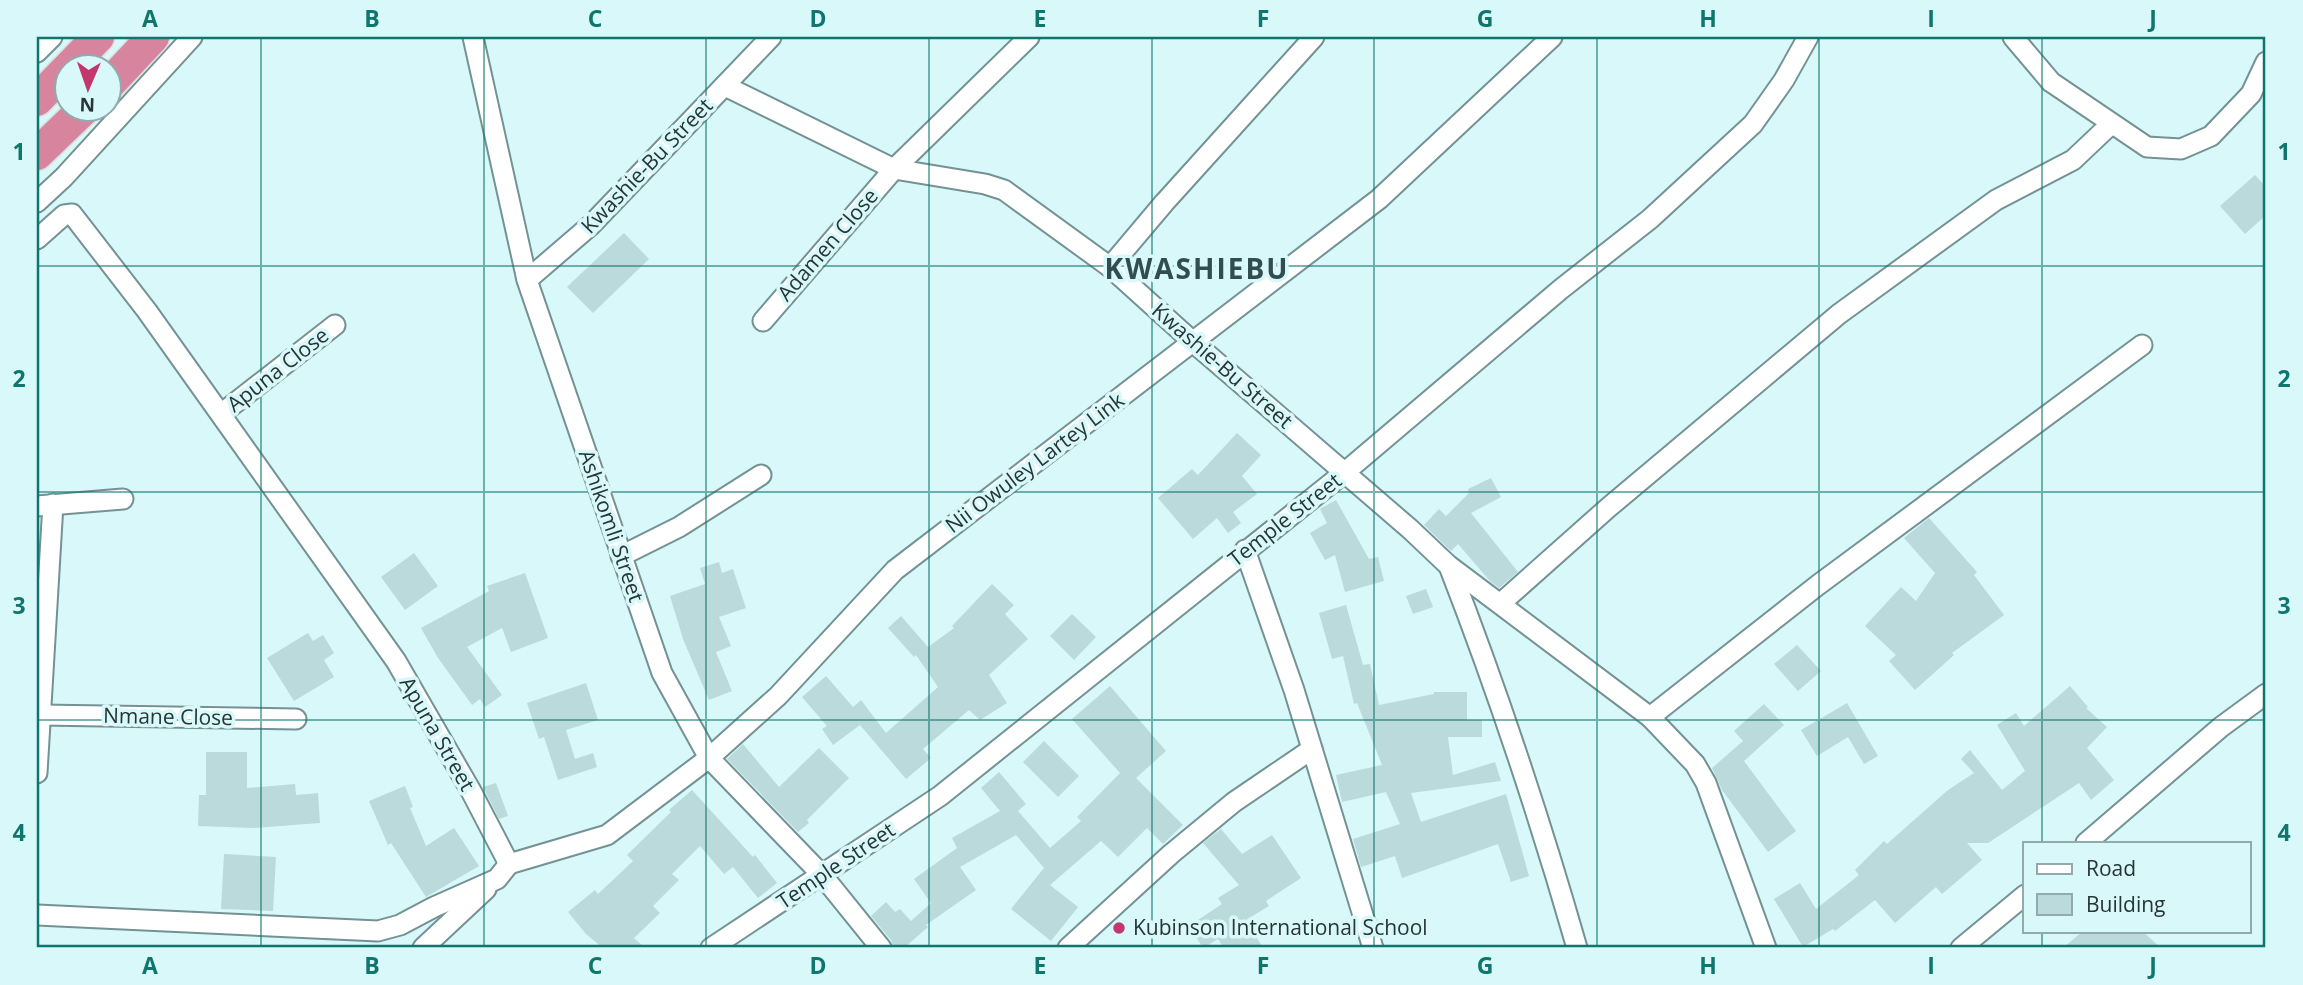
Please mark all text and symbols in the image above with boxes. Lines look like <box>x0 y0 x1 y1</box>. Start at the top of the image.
text: A <box>142 2 158 34</box>
text: B <box>364 2 380 34</box>
text: C <box>588 2 602 34</box>
text: D <box>809 2 827 34</box>
text: E <box>1034 2 1046 34</box>
text: F <box>1257 2 1269 34</box>
text: G <box>1477 2 1493 34</box>
text: H <box>1699 2 1717 34</box>
text: I <box>1927 2 1935 34</box>
text: J <box>2147 2 2157 34</box>
north arrow <box>52 52 122 122</box>
text: N <box>79 92 96 118</box>
street label: Kwashie-Bu Street <box>574 92 718 239</box>
text: 1 <box>12 135 26 167</box>
text: 1 <box>2277 135 2291 167</box>
street label: Adamen Close <box>771 182 884 306</box>
district label: KWASHIEBU <box>1105 249 1289 287</box>
street label: Kwashie-Bu Street <box>1146 296 1299 434</box>
street label: Apuna Close <box>221 321 334 418</box>
text: 2 <box>12 362 26 394</box>
text: 2 <box>2277 362 2291 394</box>
street label: Nii Owuley Lartey Link <box>939 386 1130 539</box>
street label: Ashikomli Street <box>573 446 651 606</box>
street label: Temple Street <box>1222 466 1347 572</box>
text: 3 <box>12 589 26 621</box>
text: 3 <box>2277 589 2291 621</box>
street label: Apuna Street <box>394 671 482 796</box>
street label: Nmane Close <box>103 701 233 731</box>
street label: Temple Street <box>771 815 900 915</box>
text: 4 <box>12 816 26 848</box>
text: 4 <box>2277 816 2291 848</box>
legend <box>2023 842 2250 932</box>
text: Road <box>2086 854 2136 882</box>
text: Building <box>2086 890 2165 918</box>
place label: Kubinson International School <box>1133 913 1428 941</box>
marker: Kubinson International School <box>1111 920 1127 936</box>
text: A <box>142 949 158 981</box>
text: B <box>364 949 380 981</box>
text: C <box>588 949 602 981</box>
text: D <box>809 949 827 981</box>
text: E <box>1034 949 1046 981</box>
text: F <box>1257 949 1269 981</box>
text: G <box>1477 949 1493 981</box>
text: H <box>1699 949 1717 981</box>
text: I <box>1927 949 1935 981</box>
text: J <box>2147 949 2157 981</box>

